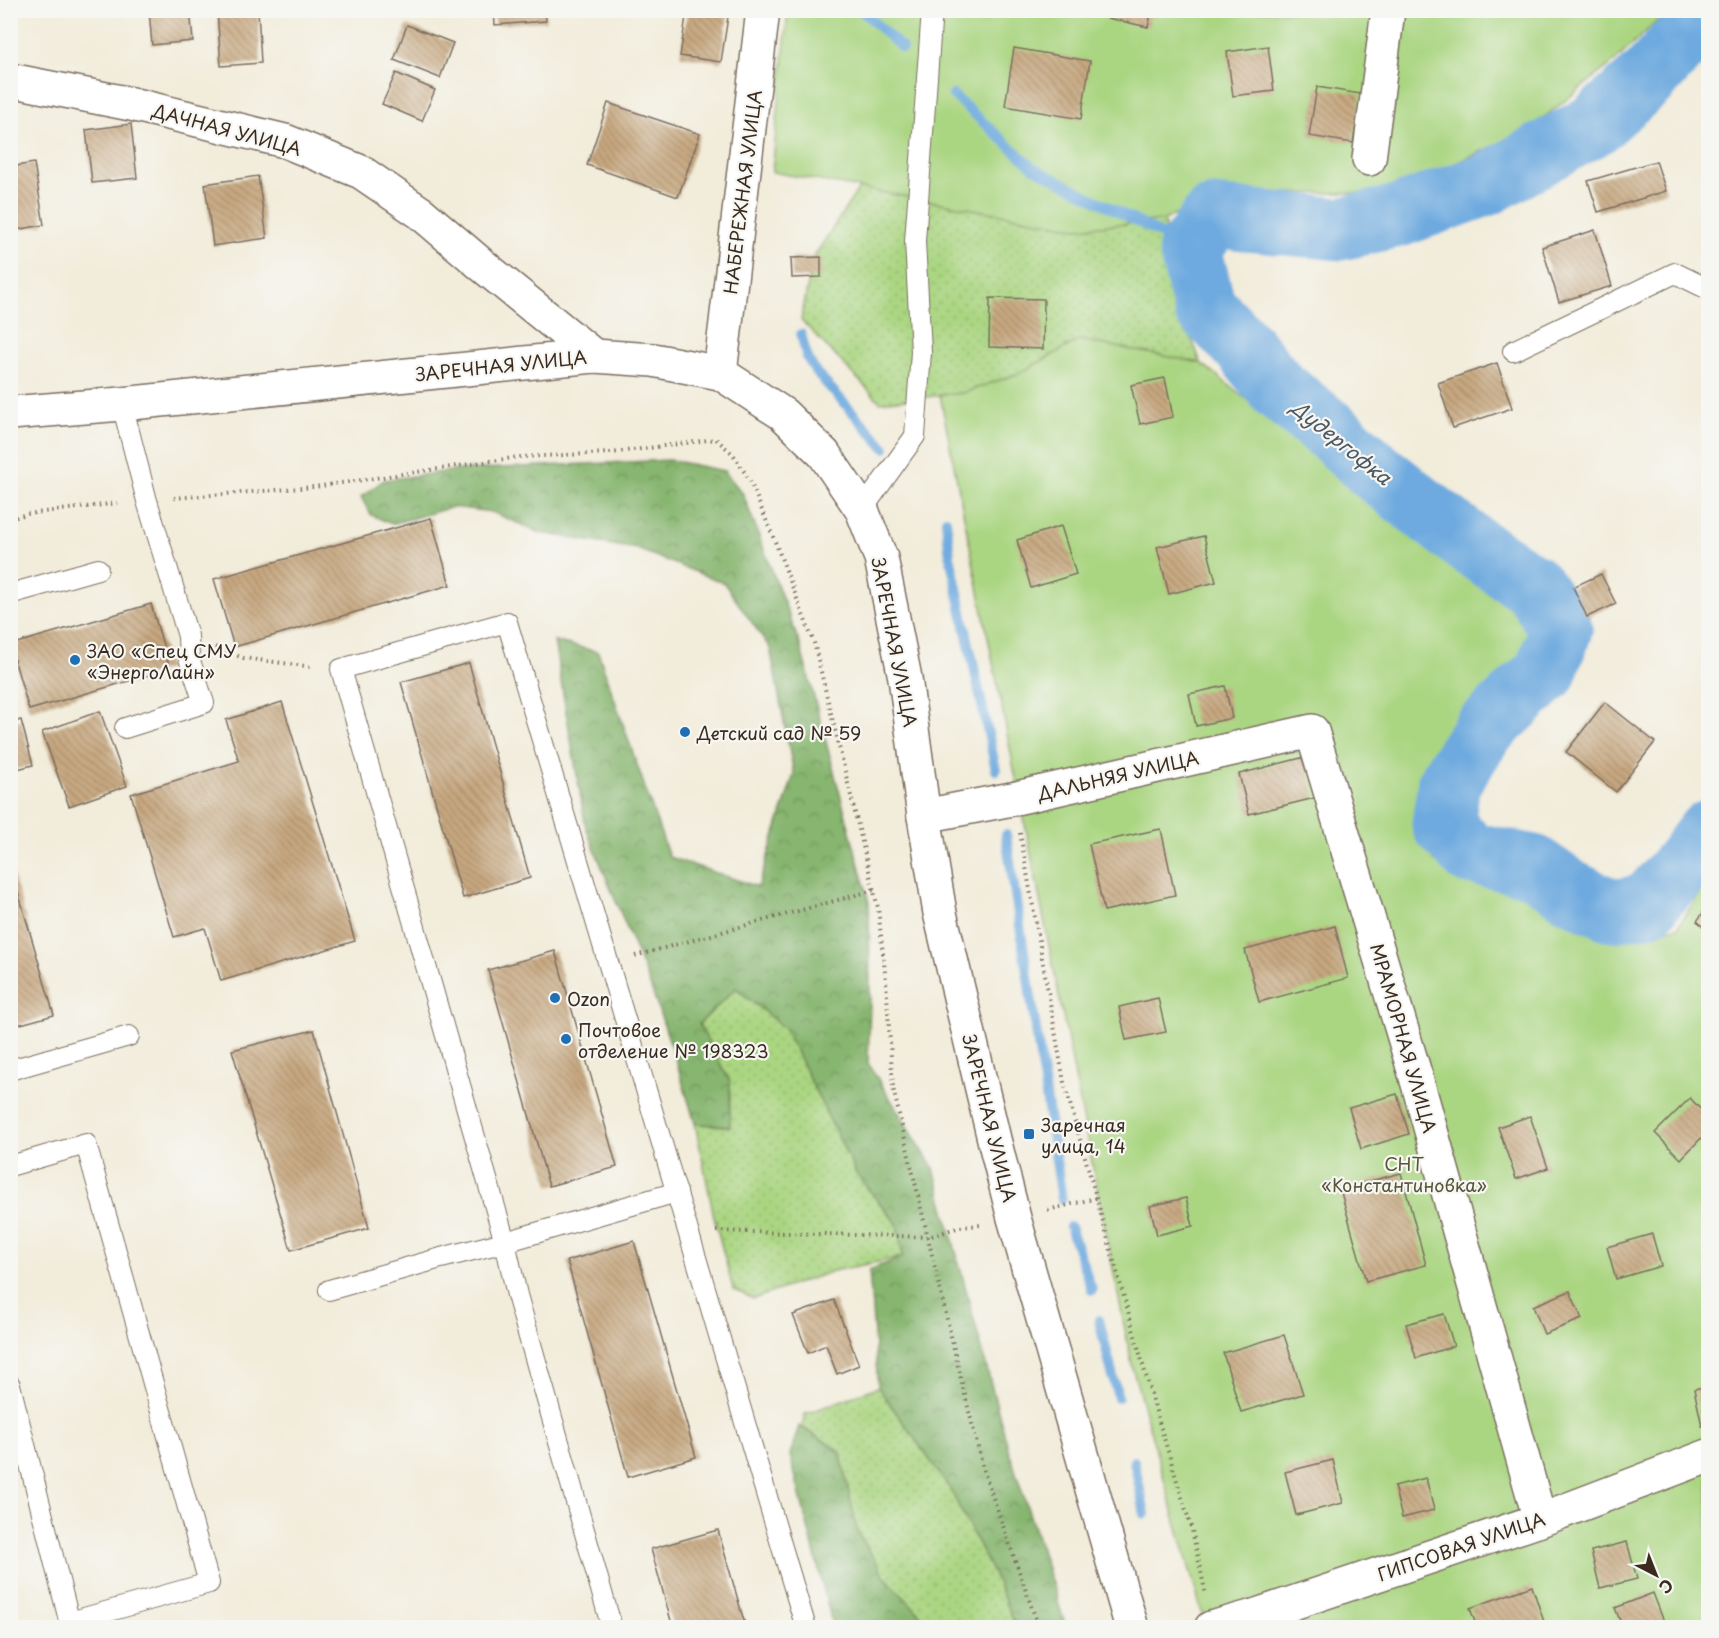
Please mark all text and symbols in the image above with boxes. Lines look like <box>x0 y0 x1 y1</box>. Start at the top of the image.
street label: НАБЕРЕЖНАЯ УЛИЦА <box>716 88 768 296</box>
street label: ДАЧНАЯ УЛИЦА <box>149 96 305 162</box>
street label: ЗАРЕЧНАЯ УЛИЦА <box>414 343 588 387</box>
water label: Дудергофка <box>1284 391 1399 492</box>
street label: ЗАРЕЧНАЯ УЛИЦА <box>865 555 925 729</box>
place label: ЗАО «Спец СМУ «ЭнергоЛайн» <box>87 637 236 685</box>
marker: ЗАО «Спец СМУ «ЭнергоЛайн» <box>68 653 82 667</box>
place label: Детский сад № 59 <box>696 719 861 746</box>
marker: Детский сад № 59 <box>678 725 692 739</box>
street label: ДАЛЬНЯЯ УЛИЦА <box>1034 743 1201 807</box>
street label: МРАМОРНАЯ УЛИЦА <box>1364 940 1444 1136</box>
place label: Ozon <box>567 985 610 1012</box>
marker: Ozon <box>548 991 562 1005</box>
place label: Почтовое отделение № 198323 <box>578 1016 769 1064</box>
street label: ЗАРЕЧНАЯ УЛИЦА <box>956 1031 1024 1205</box>
marker: Почтовое отделение № 198323 <box>559 1032 573 1046</box>
place label: Заречная улица, 14 <box>1041 1111 1126 1159</box>
marker: Заречная улица, 14 <box>1022 1127 1036 1141</box>
park label: СНТ «Константиновка» <box>1321 1150 1487 1198</box>
street label: ГИПСОВАЯ УЛИЦА <box>1374 1505 1549 1587</box>
north arrow <box>1626 1545 1686 1605</box>
text: С <box>1654 1574 1679 1600</box>

